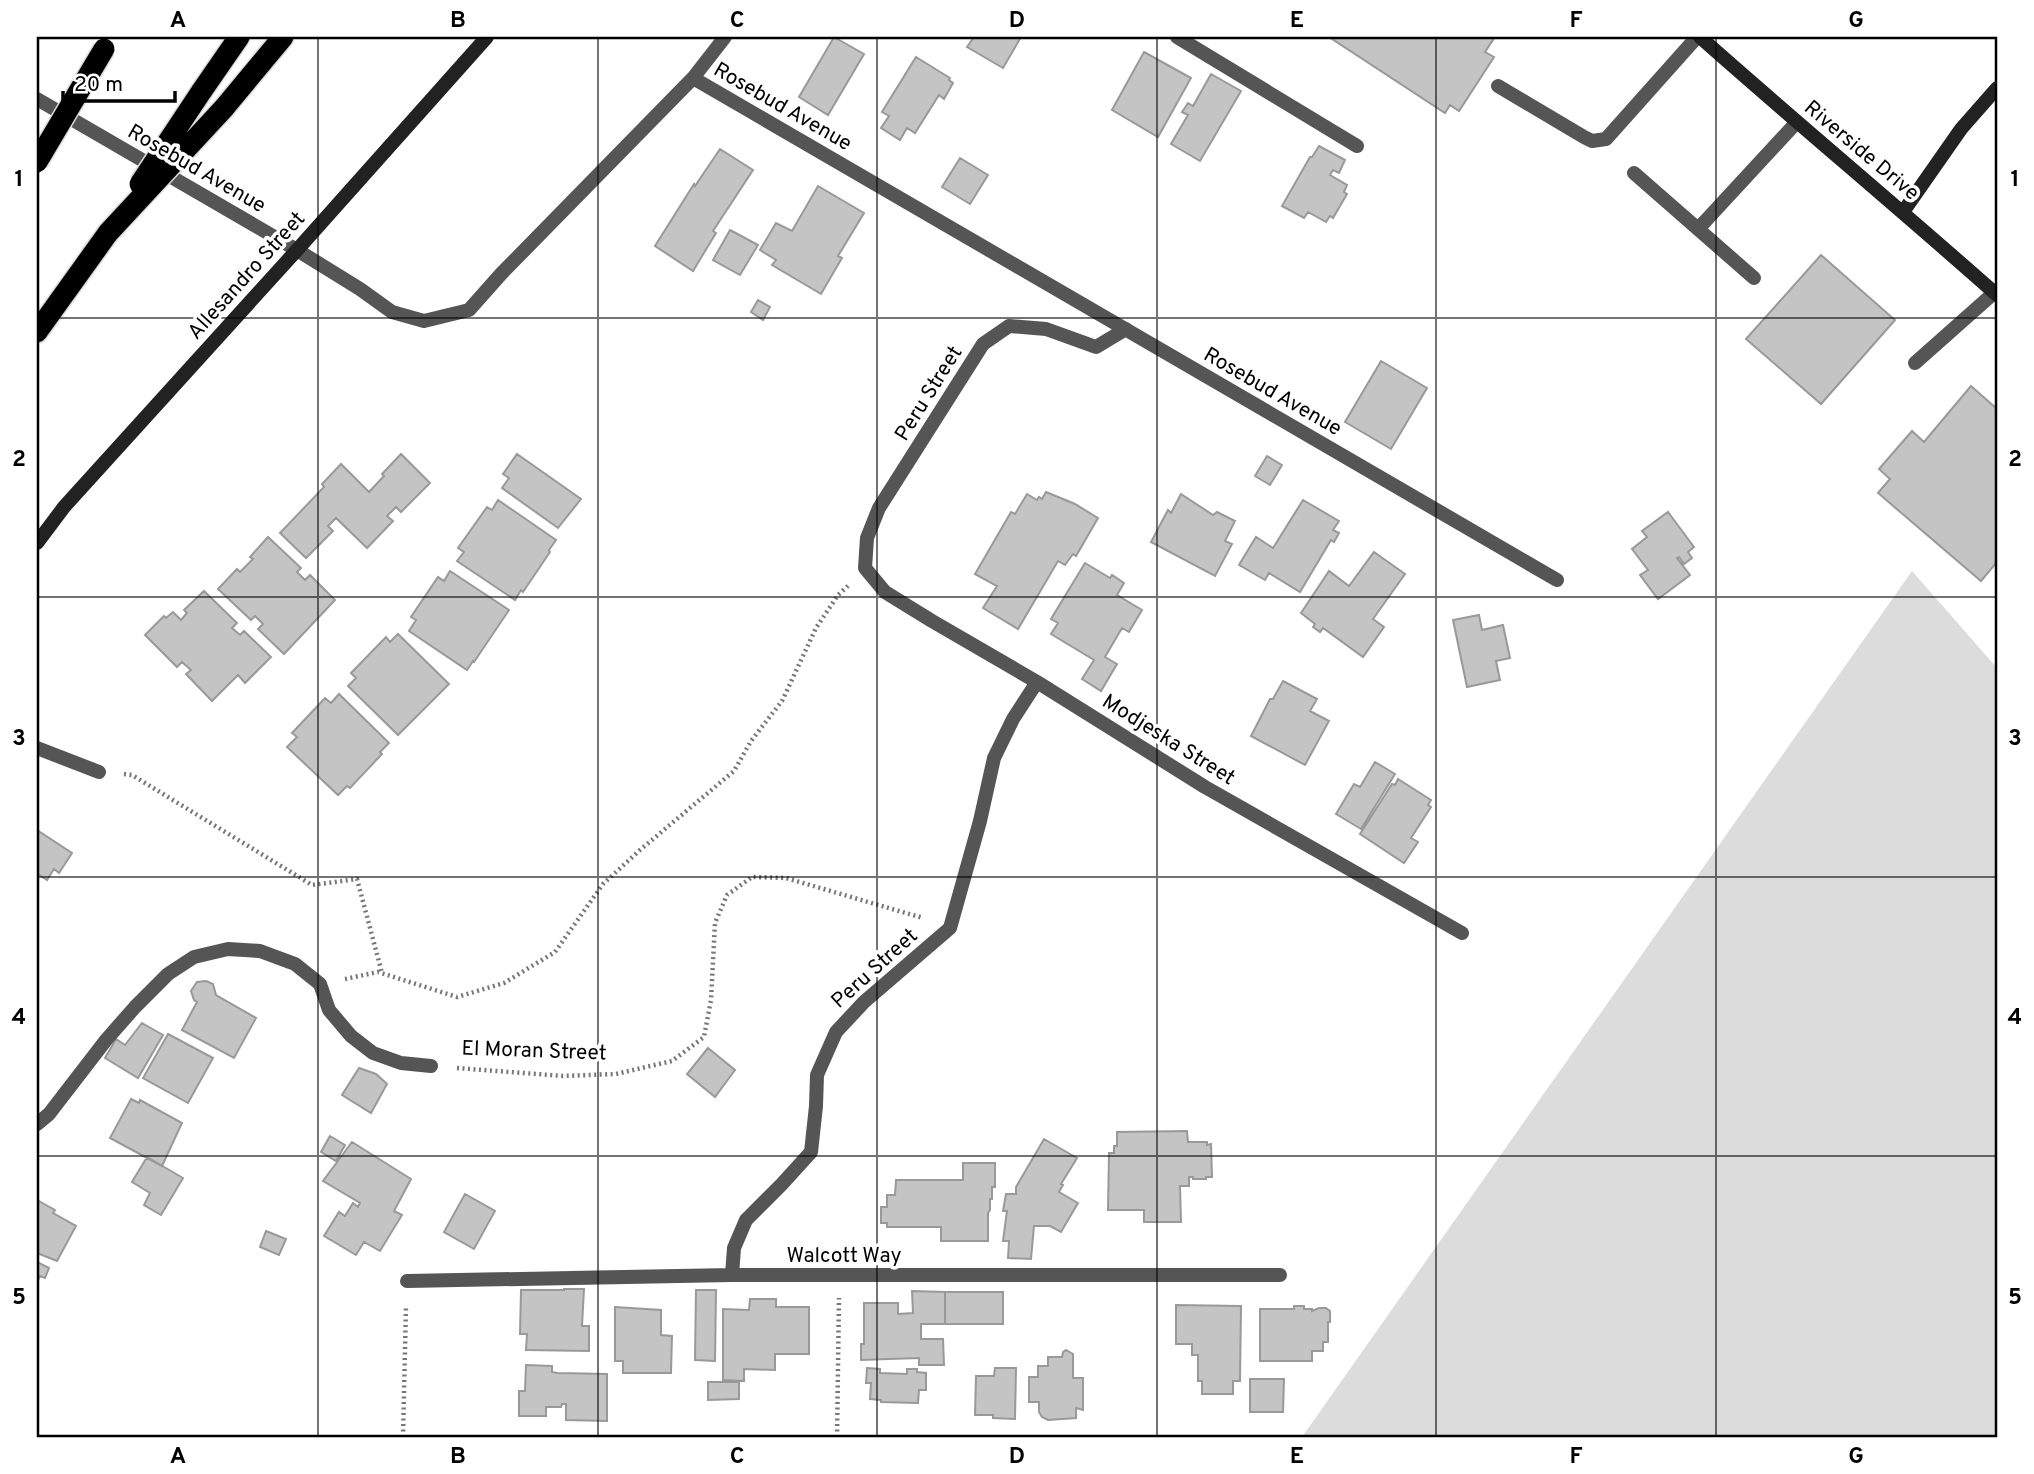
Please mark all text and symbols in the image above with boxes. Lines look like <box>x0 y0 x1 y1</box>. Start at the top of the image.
text: A <box>170 7 186 36</box>
text: B <box>450 7 466 36</box>
text: C <box>730 7 744 36</box>
text: D <box>1009 7 1025 36</box>
text: E <box>1290 7 1304 36</box>
text: F <box>1569 7 1583 36</box>
text: G <box>1848 7 1864 36</box>
street label: Rosebud Avenue <box>708 57 856 158</box>
scale bar <box>63 60 175 104</box>
text: 20 m <box>74 72 123 99</box>
street label: Riverside Drive <box>1798 95 1924 207</box>
street label: Rosebud Avenue <box>122 119 270 220</box>
text: 1 <box>14 166 24 195</box>
text: 1 <box>2010 166 2020 195</box>
street label: Allesandro Street <box>182 206 312 346</box>
street label: Peru Street <box>889 341 969 446</box>
street label: Rosebud Avenue <box>1198 342 1346 443</box>
text: 2 <box>12 446 26 475</box>
text: 2 <box>2008 446 2022 475</box>
street label: Modjeska Street <box>1097 689 1240 792</box>
text: 3 <box>12 725 26 754</box>
text: 3 <box>2008 725 2022 754</box>
street label: Peru Street <box>826 923 924 1015</box>
text: 4 <box>12 1004 26 1033</box>
text: 4 <box>2008 1004 2022 1033</box>
street label: El Moran Street <box>461 1035 607 1068</box>
street label: Walcott Way <box>786 1243 902 1270</box>
text: 5 <box>12 1284 26 1313</box>
text: 5 <box>2008 1284 2022 1313</box>
text: A <box>170 1443 186 1472</box>
text: B <box>450 1443 466 1472</box>
text: C <box>730 1443 744 1472</box>
text: D <box>1009 1443 1025 1472</box>
text: E <box>1290 1443 1304 1472</box>
text: F <box>1569 1443 1583 1472</box>
text: G <box>1848 1443 1864 1472</box>

